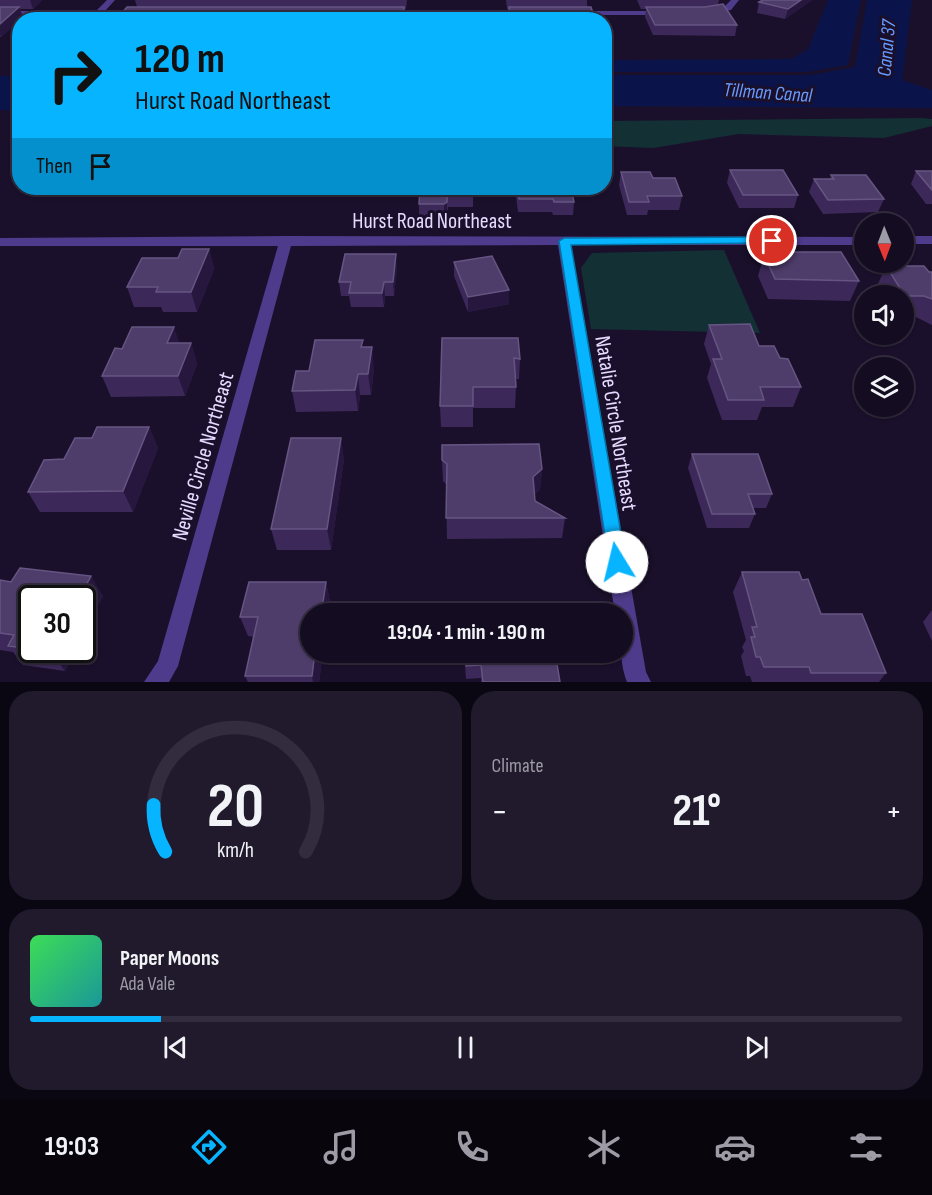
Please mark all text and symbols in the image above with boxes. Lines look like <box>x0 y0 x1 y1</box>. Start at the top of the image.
water label: Canal 37 <box>873 17 902 77</box>
text: 120 m <box>135 34 225 85</box>
icon: right <box>36 36 114 114</box>
water label: Tillman Canal <box>723 78 814 108</box>
text: Hurst Road Northeast <box>135 85 331 117</box>
icon: arrive <box>84 150 117 183</box>
text: Then <box>36 153 72 180</box>
street label: Hurst Road Northeast <box>352 208 512 235</box>
north arrow <box>854 213 914 273</box>
map controls <box>854 213 914 417</box>
pin <box>746 215 797 266</box>
icon: arrive <box>755 224 788 257</box>
button: sound <box>854 285 914 345</box>
street label: Natalie Circle Northeast <box>588 334 643 513</box>
button: layers <box>854 357 914 417</box>
street label: Neville Circle Northeast <box>166 369 240 544</box>
position arrow <box>585 530 649 594</box>
speed limit sign: 30 <box>18 585 96 663</box>
text: 19:04 · 1 min · 190 m <box>388 619 545 646</box>
text: Climate <box>492 754 544 778</box>
text: 20 <box>207 770 264 845</box>
text: 21° <box>672 784 721 839</box>
text: − <box>492 792 508 832</box>
text: + <box>886 792 902 832</box>
text: km/h <box>217 839 254 864</box>
text: Paper Moons <box>120 945 219 972</box>
text: Ada Vale <box>120 972 175 996</box>
icon: previous <box>159 1031 192 1064</box>
icon: pause <box>449 1031 482 1064</box>
icon: next <box>740 1031 773 1064</box>
icon: directions <box>188 1126 230 1168</box>
icon: music <box>320 1126 362 1168</box>
icon: phone <box>451 1126 493 1168</box>
icon: climate <box>583 1126 625 1168</box>
icon: car <box>714 1126 756 1168</box>
icon: filters <box>845 1126 887 1168</box>
text: 19:03 <box>45 1131 99 1163</box>

